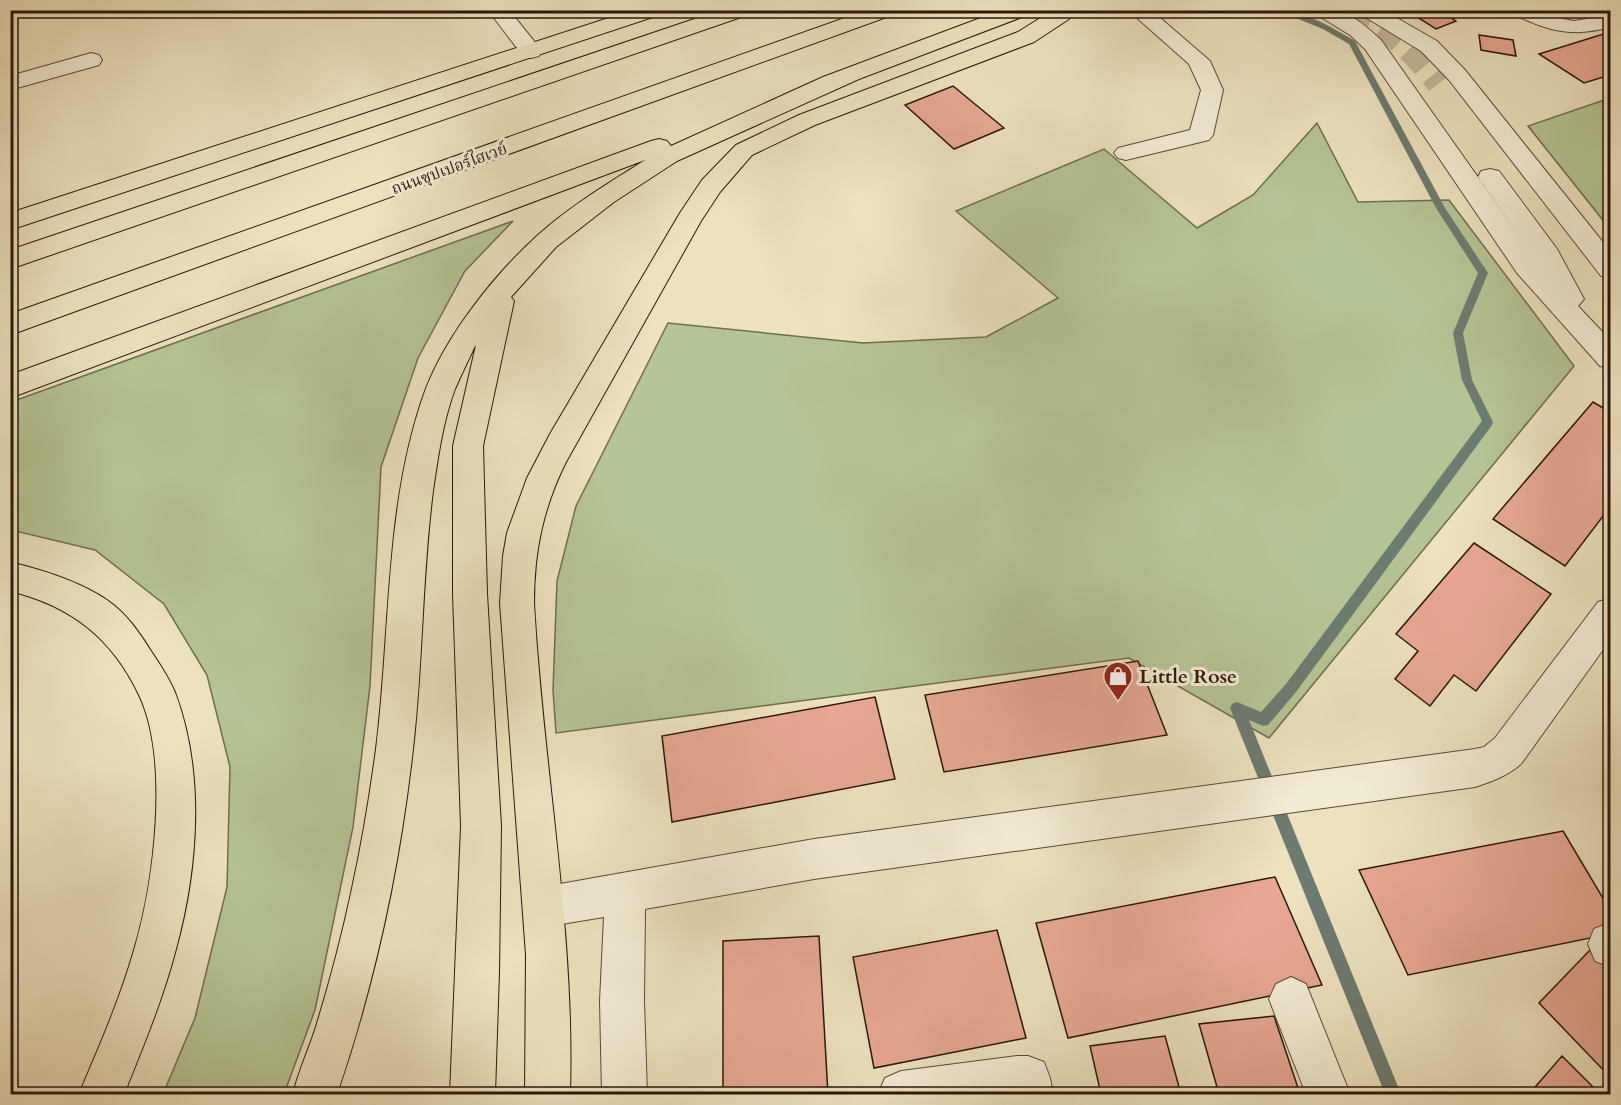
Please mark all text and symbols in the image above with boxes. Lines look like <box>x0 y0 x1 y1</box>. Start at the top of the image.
street label: ถนนซุปเปอร์ไฮเวย์ <box>388 138 510 200</box>
shop icon: Little Rose <box>1102 660 1134 702</box>
place label: Little Rose <box>1139 663 1237 690</box>

